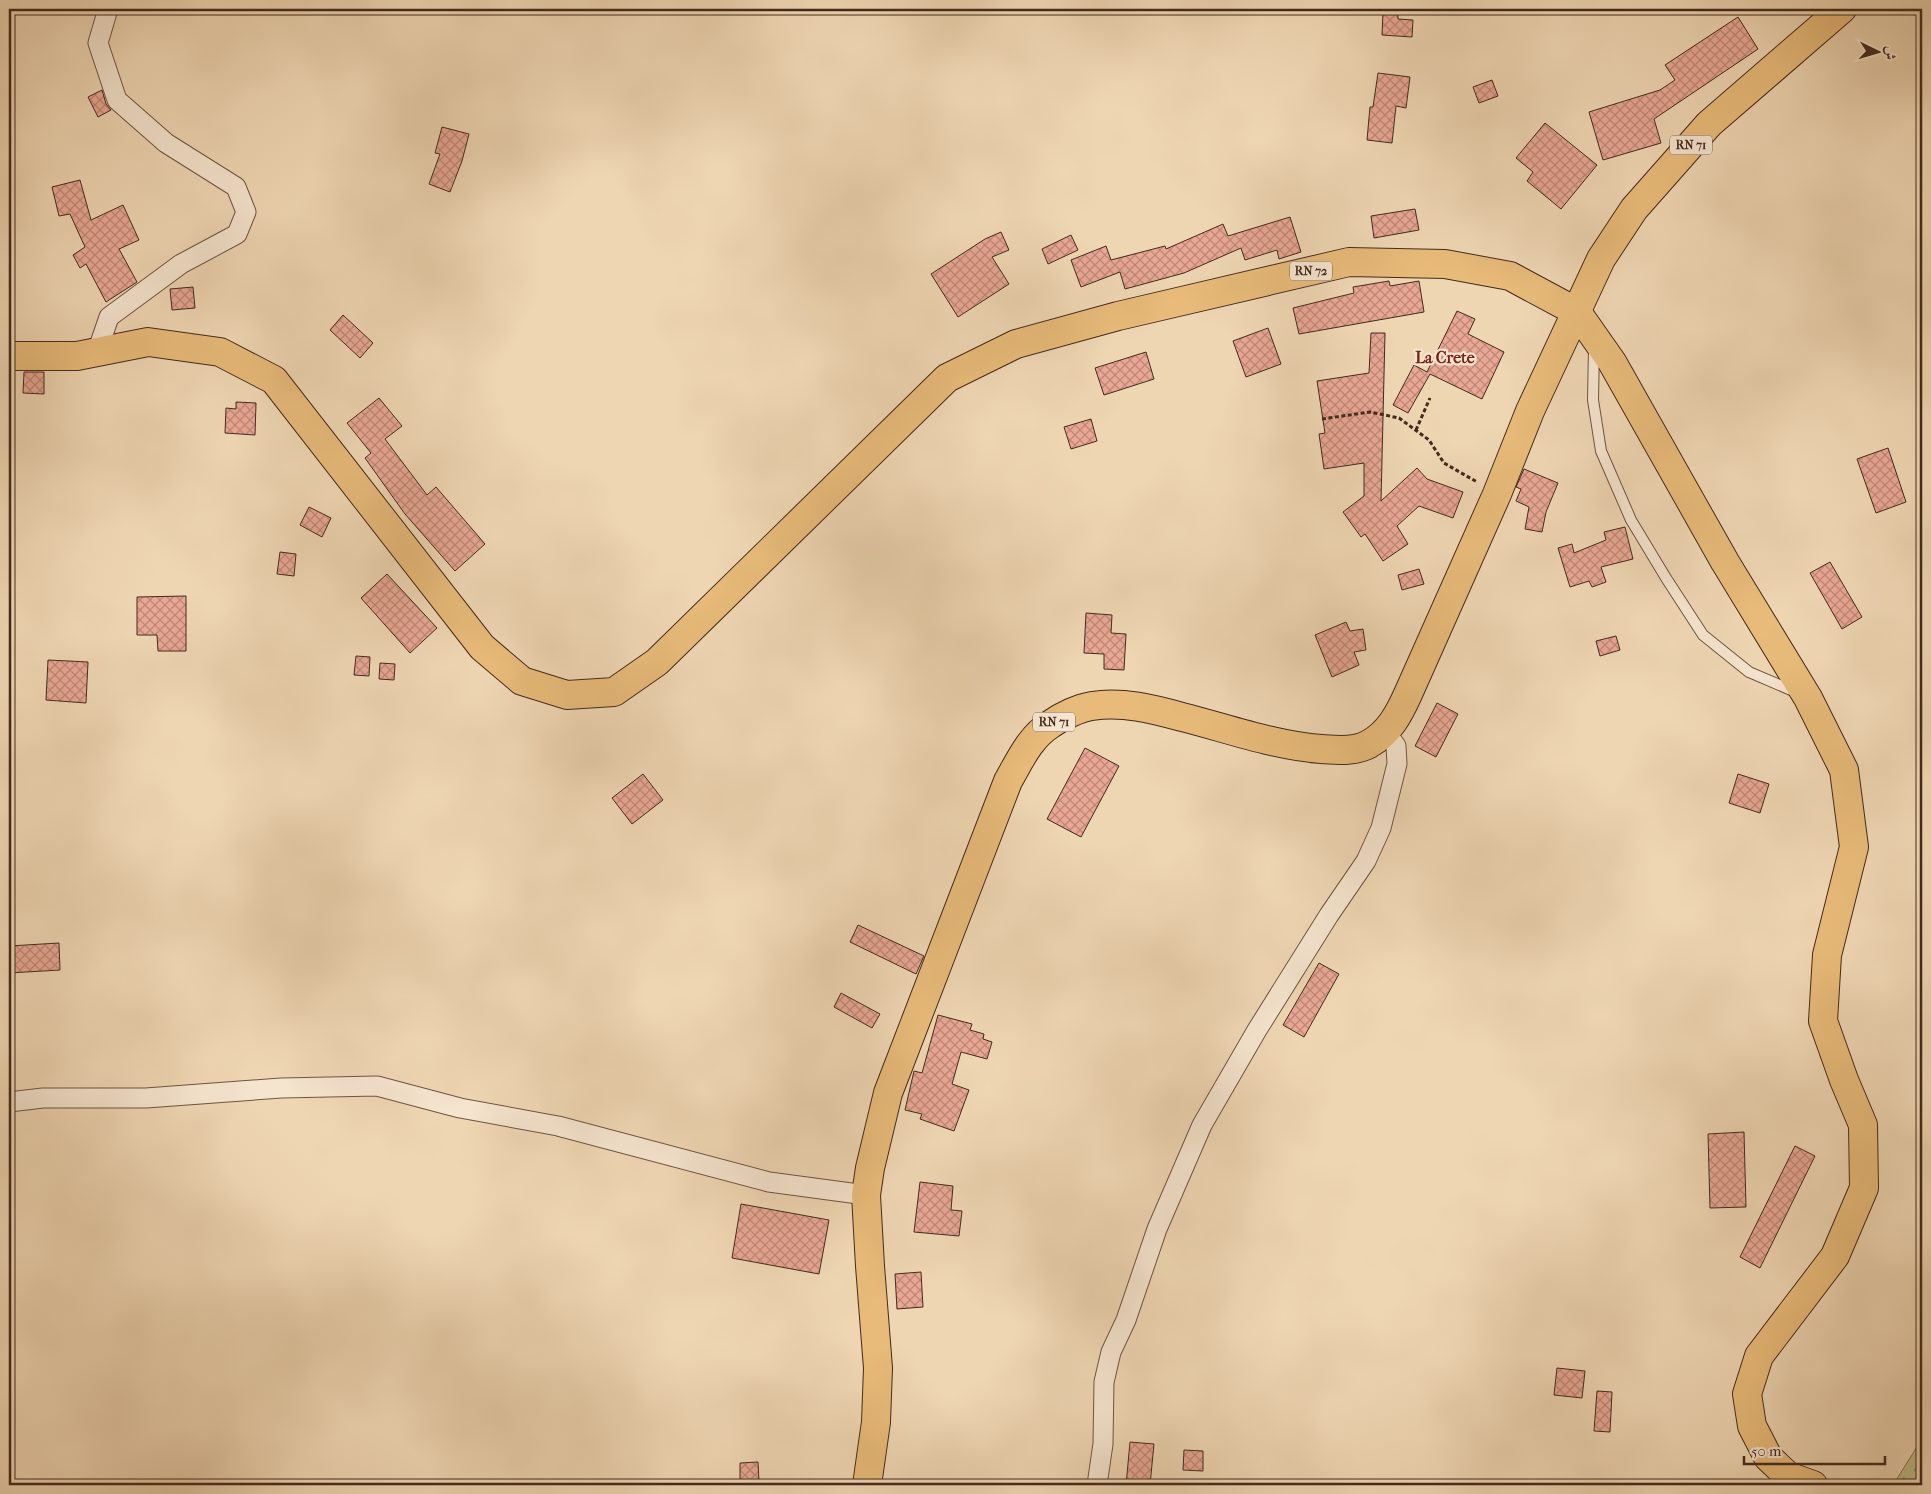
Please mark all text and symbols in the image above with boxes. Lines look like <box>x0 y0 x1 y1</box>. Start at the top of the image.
north arrow <box>1854 28 1904 78</box>
text: ش <box>1881 45 1900 61</box>
road number: RN 71 <box>1670 136 1712 154</box>
road number: RN 72 <box>1290 262 1332 280</box>
district label: La Crete <box>1415 348 1475 367</box>
road number: RN 71 <box>1033 712 1075 732</box>
scale bar <box>1744 1434 1885 1466</box>
text: 50 m <box>1751 1442 1782 1460</box>

